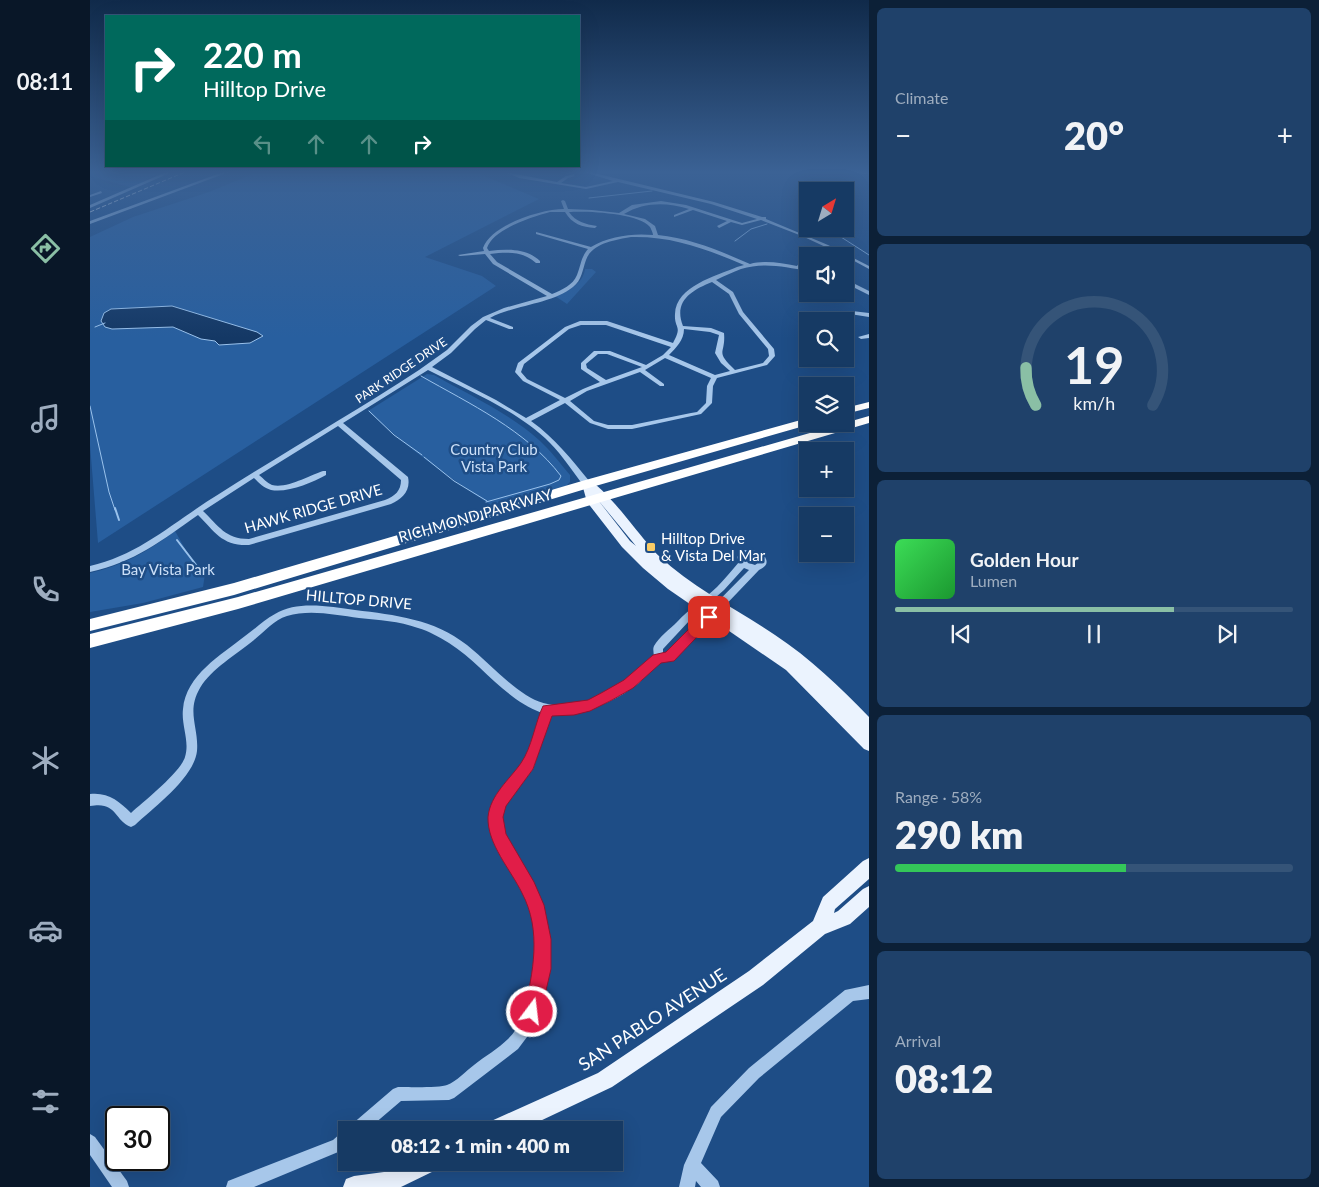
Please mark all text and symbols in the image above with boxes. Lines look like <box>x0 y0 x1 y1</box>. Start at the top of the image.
text: 220 m <box>203 33 302 75</box>
icon: right <box>120 35 185 100</box>
text: 08:11 <box>17 68 73 95</box>
text: Hilltop Drive <box>203 75 326 102</box>
text: Climate <box>895 88 948 107</box>
text: 20° <box>1064 112 1124 158</box>
text: − <box>895 118 911 152</box>
text: + <box>1277 118 1293 152</box>
icon: left <box>249 130 277 158</box>
icon: ahead <box>302 130 330 158</box>
icon: ahead <box>355 130 383 158</box>
icon: right <box>408 130 436 158</box>
north arrow <box>799 182 854 238</box>
map controls <box>799 182 854 562</box>
icon: directions <box>28 231 63 266</box>
button: sound <box>799 247 854 302</box>
button: search <box>799 312 854 367</box>
text: 19 <box>1064 333 1124 395</box>
street label: PARK RIDGE DRIVE <box>352 334 450 406</box>
button: layers <box>799 377 854 432</box>
text: km/h <box>1073 392 1115 414</box>
icon: music <box>28 401 63 436</box>
park label: Country Club Vista Park <box>450 440 538 475</box>
button: + <box>799 442 854 497</box>
street label: HAWK RIDGE DRIVE <box>242 480 384 536</box>
street label: RICHMOND PARKWAY <box>396 484 554 546</box>
button: − <box>799 507 854 562</box>
place label: Hilltop Drive & Vista Del Mar <box>661 529 766 564</box>
marker: Hilltop Drive & Vista Del Mar <box>645 541 657 553</box>
text: Golden Hour <box>970 548 1079 571</box>
park label: Bay Vista Park <box>121 560 215 578</box>
text: Lumen <box>970 571 1017 590</box>
icon: phone <box>28 572 63 607</box>
street label: HILLTOP DRIVE <box>305 585 413 613</box>
pin <box>688 596 730 638</box>
icon: arrive <box>695 603 723 631</box>
icon: previous <box>947 620 975 648</box>
icon: pause <box>1080 620 1108 648</box>
icon: next <box>1213 620 1241 648</box>
icon: climate <box>28 743 63 778</box>
text: Range · 58% <box>895 787 982 806</box>
text: 290 km <box>895 811 1023 857</box>
icon: car <box>28 913 63 948</box>
street label: SAN PABLO AVENUE <box>574 963 730 1075</box>
position arrow <box>505 985 557 1037</box>
text: Arrival <box>895 1031 941 1050</box>
text: 08:12 <box>895 1055 993 1101</box>
icon: filters <box>28 1084 63 1119</box>
speed limit sign: 30 <box>105 1106 170 1171</box>
text: 08:12 · 1 min · 400 m <box>391 1134 570 1157</box>

